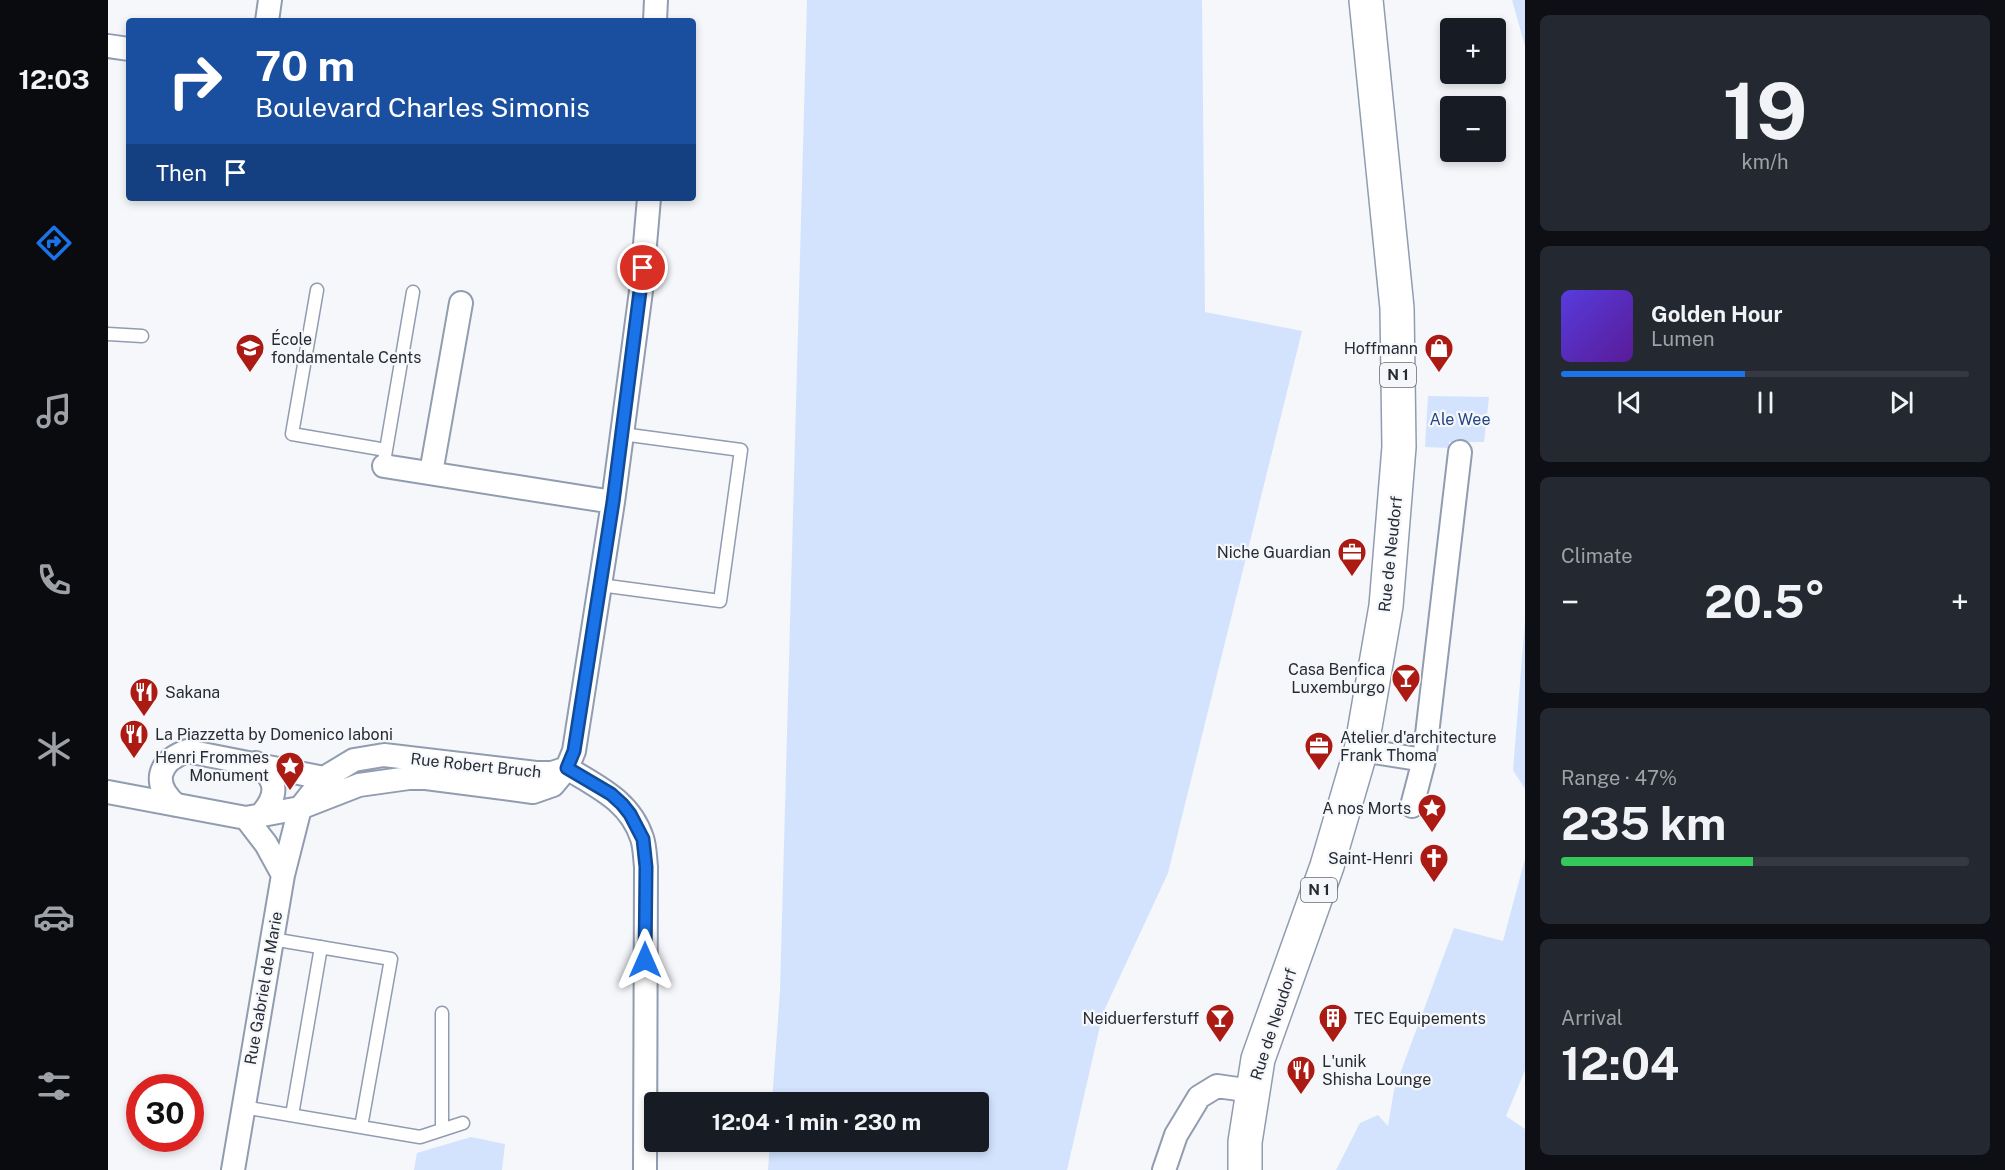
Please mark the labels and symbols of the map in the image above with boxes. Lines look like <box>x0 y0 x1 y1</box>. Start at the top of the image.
pin <box>617 242 668 293</box>
place label: École fondamentale Cents <box>271 329 421 367</box>
school or university icon: École fondamentale Cents <box>234 332 266 374</box>
shop icon: Hoffmann <box>1423 332 1455 374</box>
place label: Hoffmann <box>1344 339 1418 358</box>
road number: N 1 <box>1380 363 1416 387</box>
park label: Ale Wee <box>1430 410 1490 429</box>
street label: Rue de Neudorf <box>1375 495 1406 613</box>
office icon: Niche Guardian <box>1336 536 1368 578</box>
place label: Niche Guardian <box>1217 543 1331 562</box>
place label: Casa Benfica Luxemburgo <box>1288 660 1385 697</box>
bar icon: Casa Benfica Luxemburgo <box>1390 662 1422 704</box>
restaurant icon: Sakana <box>128 676 160 718</box>
place label: Sakana <box>165 683 220 702</box>
restaurant icon: La Piazzetta by Domenico Iaboni <box>118 718 150 760</box>
place label: La Piazzetta by Domenico Iaboni <box>155 725 393 744</box>
place label: Atelier d'architecture Frank Thoma <box>1340 728 1497 765</box>
office icon: Atelier d'architecture Frank Thoma <box>1303 730 1335 772</box>
place label: Henri Frommes Monument <box>155 748 269 785</box>
street label: Rue Robert Bruch <box>410 749 542 782</box>
place icon: Henri Frommes Monument <box>274 750 306 792</box>
place icon: A nos Morts <box>1416 792 1448 834</box>
place label: A nos Morts <box>1322 799 1411 818</box>
church icon: Saint-Henri <box>1418 842 1450 884</box>
place label: Saint-Henri <box>1328 849 1413 868</box>
road number: N 1 <box>1301 878 1337 902</box>
street label: Rue Gabriel de Marie <box>241 910 286 1066</box>
position arrow <box>613 928 677 992</box>
street label: Rue de Neudorf <box>1246 966 1301 1083</box>
bar icon: Neiduerferstuff <box>1204 1002 1236 1044</box>
building icon: TEC Equipements <box>1317 1002 1349 1044</box>
place label: Neiduerferstuff <box>1083 1009 1199 1028</box>
place label: TEC Equipements <box>1354 1009 1486 1028</box>
place label: L'unik Shisha Lounge <box>1322 1052 1431 1089</box>
restaurant icon: L'unik Shisha Lounge <box>1285 1054 1317 1096</box>
speed limit sign: 30 <box>126 1074 204 1152</box>

